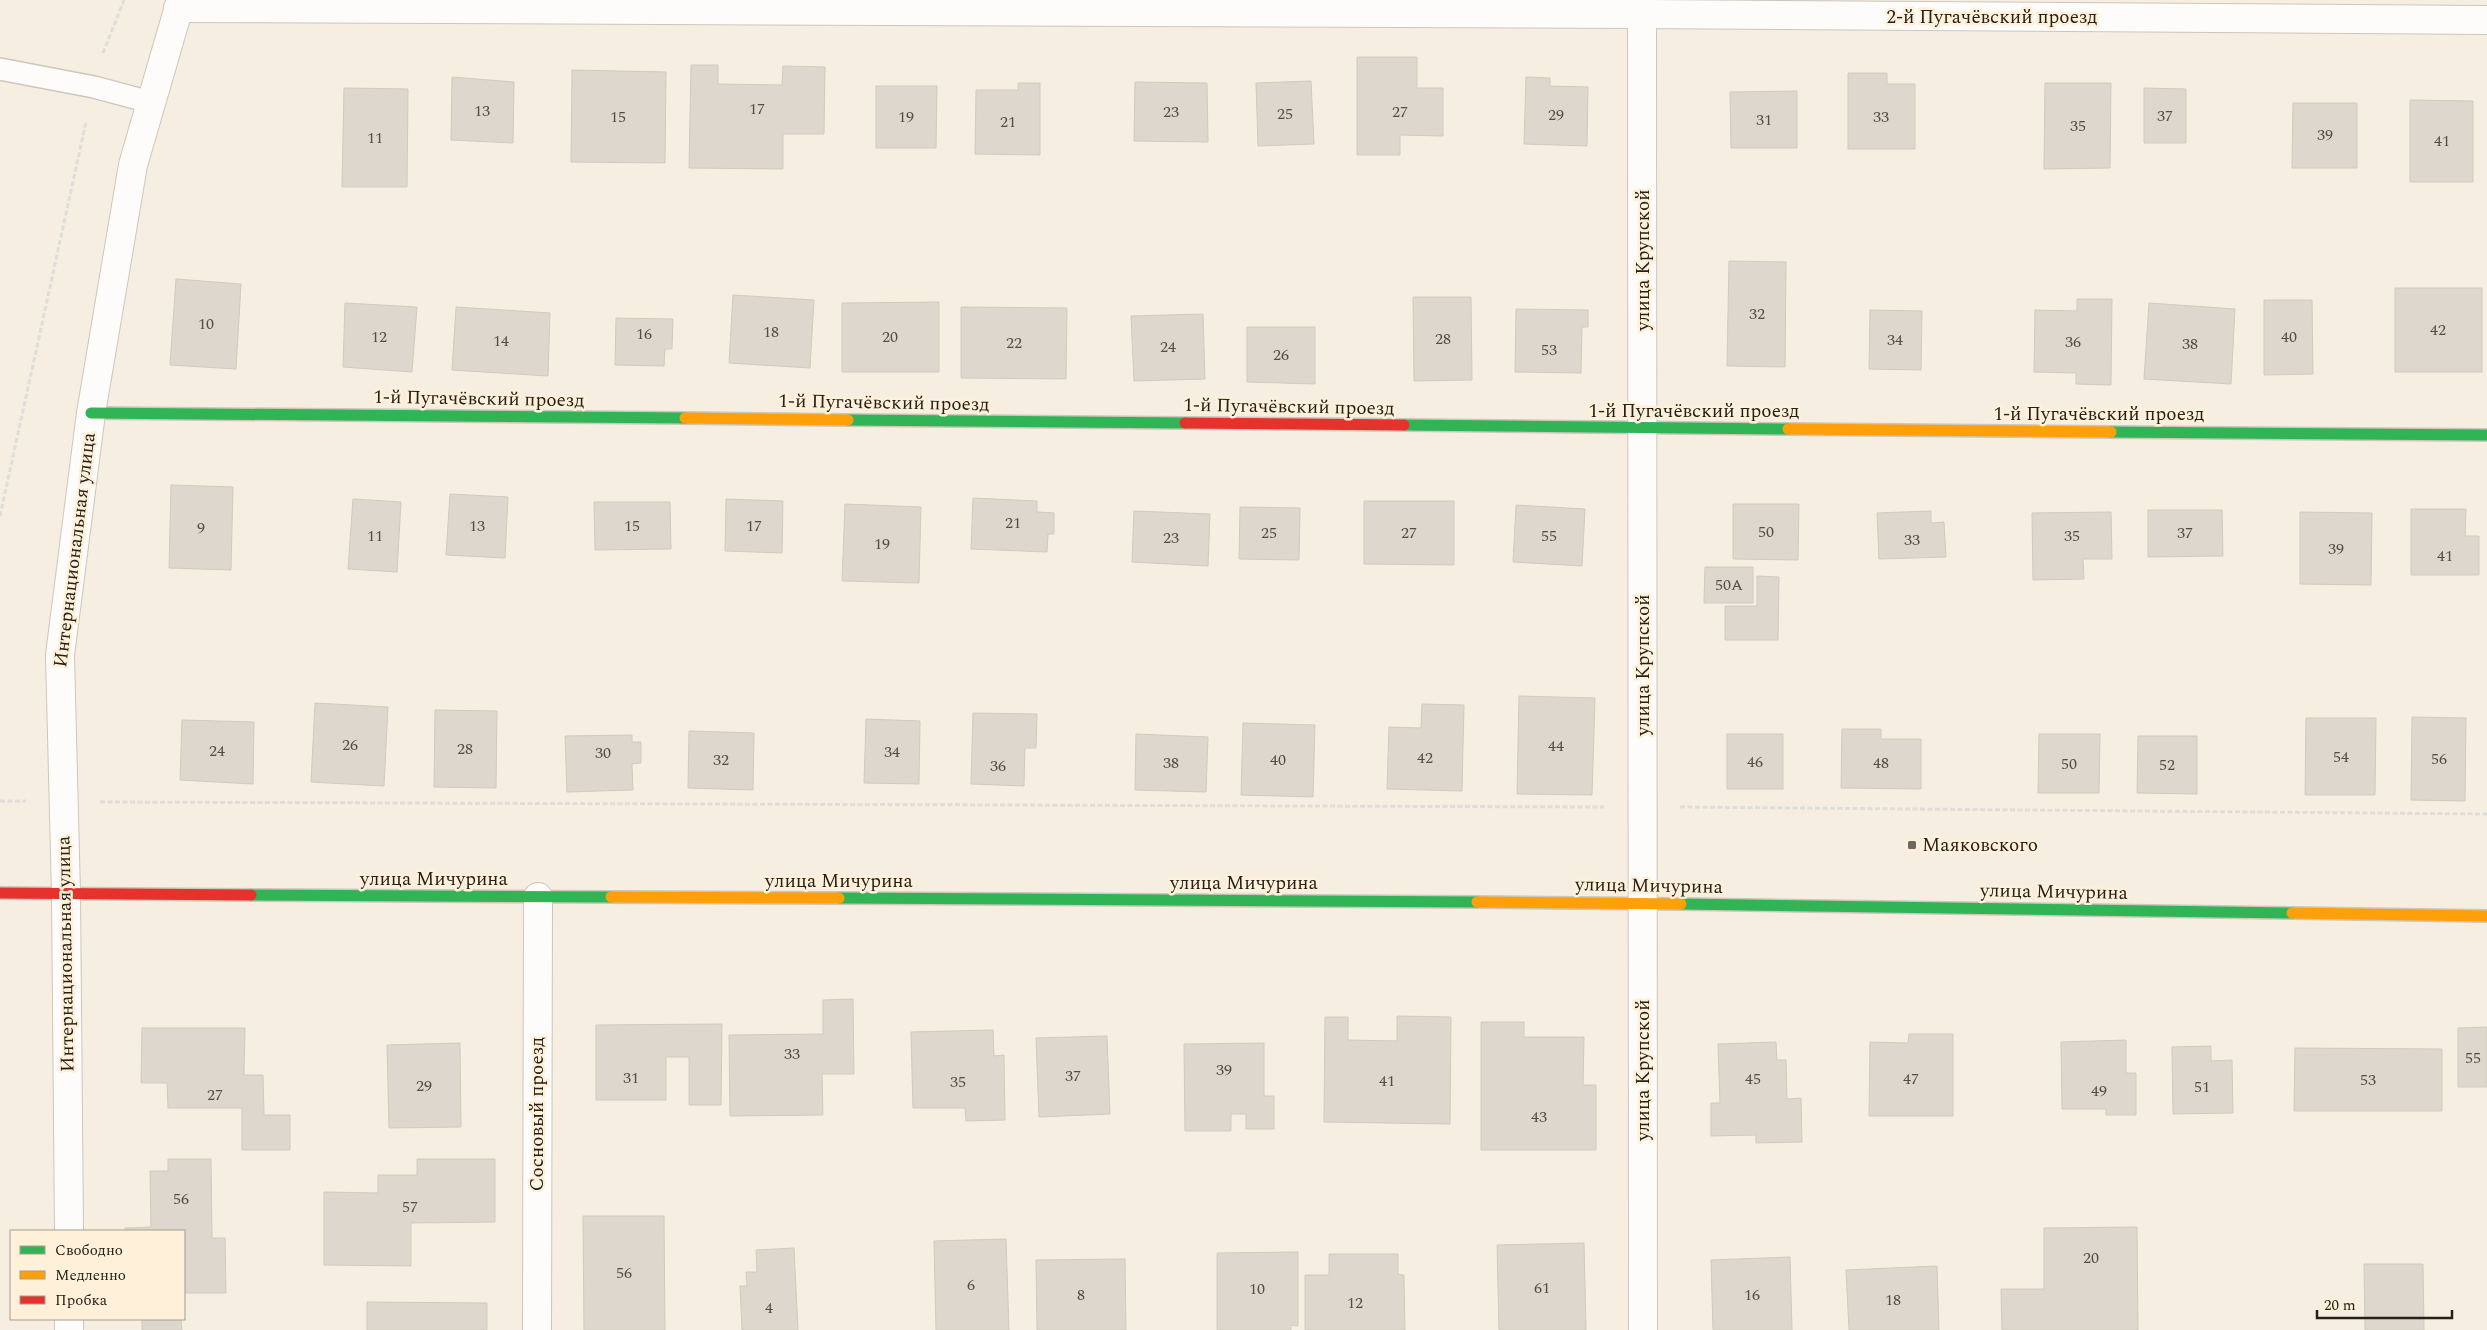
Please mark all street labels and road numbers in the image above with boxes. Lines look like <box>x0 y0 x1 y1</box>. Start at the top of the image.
street label: 2-й Пугачёвский проезд <box>1886 3 2098 32</box>
street label: улица Крупской <box>1629 189 1658 332</box>
street label: 1-й Пугачёвский проезд <box>373 383 585 415</box>
street label: 1-й Пугачёвский проезд <box>778 387 990 419</box>
street label: 1-й Пугачёвский проезд <box>1183 391 1395 423</box>
street label: 1-й Пугачёвский проезд <box>1588 397 1800 426</box>
street label: 1-й Пугачёвский проезд <box>1993 400 2205 429</box>
street label: Интернациональная улица <box>46 430 104 669</box>
street label: улица Крупской <box>1629 594 1658 737</box>
street label: Интернациональная улица <box>49 835 83 1072</box>
street label: улица Мичурина <box>359 865 509 894</box>
street label: улица Мичурина <box>764 867 914 896</box>
street label: улица Мичурина <box>1169 869 1319 898</box>
street label: улица Мичурина <box>1574 870 1724 902</box>
street label: улица Мичурина <box>1979 876 2129 908</box>
street label: улица Крупской <box>1629 999 1658 1142</box>
street label: Сосновый проезд <box>523 1037 552 1191</box>

